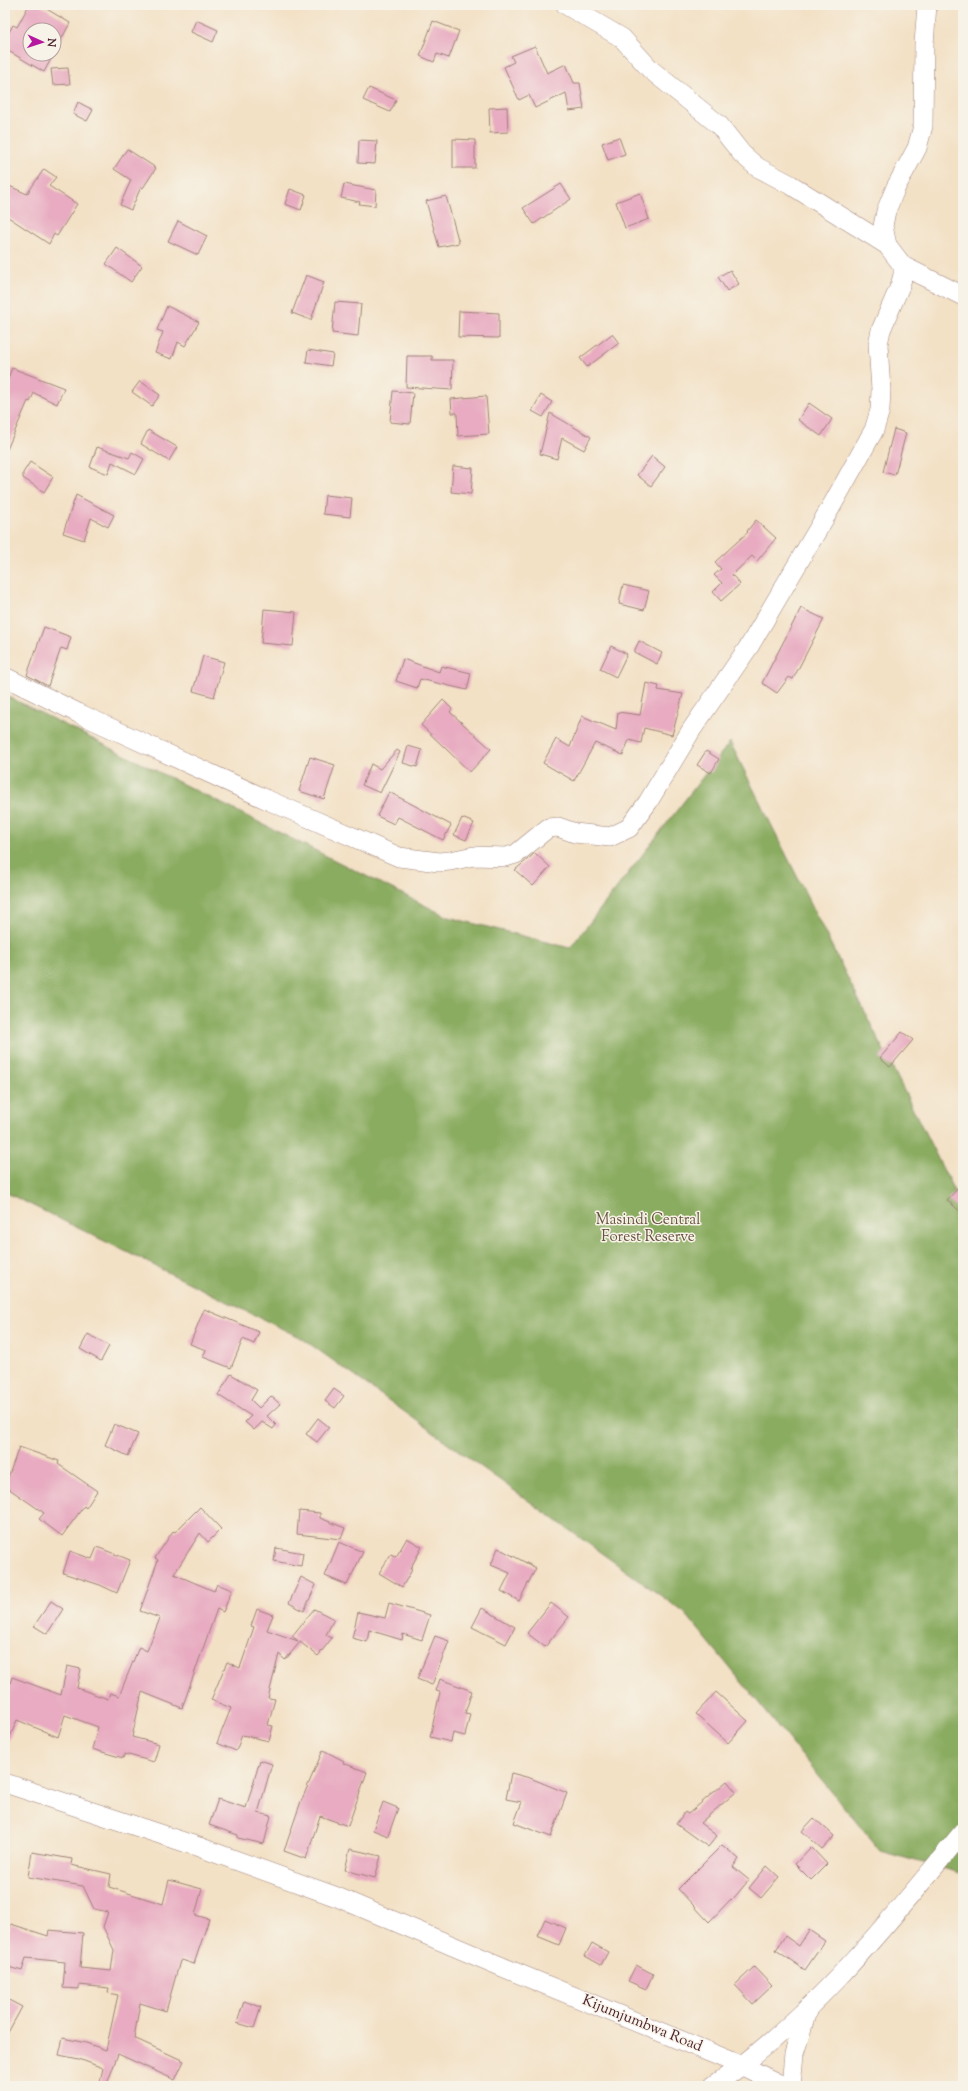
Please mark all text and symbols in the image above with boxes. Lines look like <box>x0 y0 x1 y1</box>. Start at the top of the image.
north arrow <box>22 22 62 62</box>
text: N <box>43 37 59 47</box>
park label: Masindi Central Forest Reserve <box>596 1210 700 1248</box>
street label: Kijumjumbwa Road <box>579 1990 706 2058</box>

